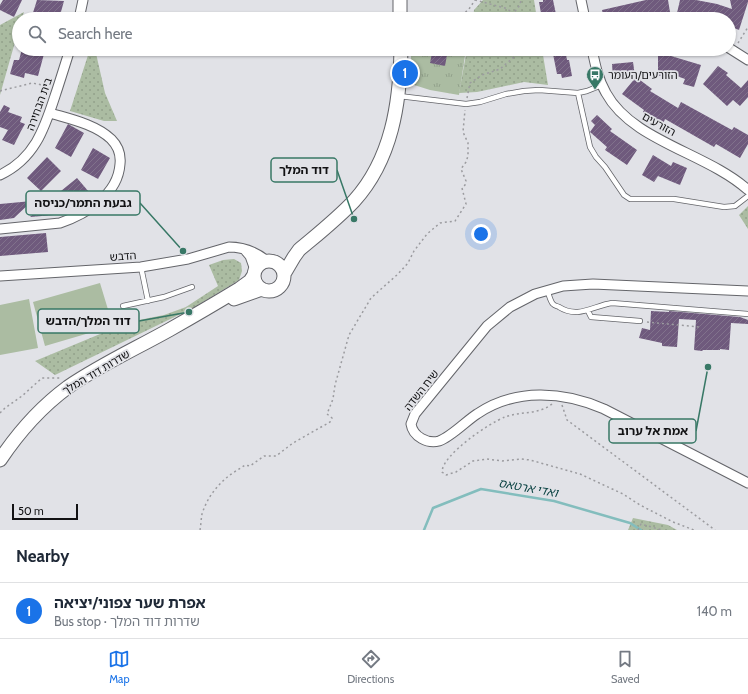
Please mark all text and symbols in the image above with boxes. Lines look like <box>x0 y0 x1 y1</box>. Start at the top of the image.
search box <box>12 12 736 56</box>
icon: search <box>26 23 48 45</box>
text: Search here <box>58 25 133 43</box>
pin: 1 <box>392 58 418 88</box>
bus stop icon: הזורעים/העומר <box>585 65 605 90</box>
place label: הזורעים/העומר <box>608 68 678 82</box>
street label: בית הבחירה <box>23 76 55 132</box>
street label: הזורעים <box>640 109 678 139</box>
callout: דוד המלך <box>271 158 337 182</box>
text: דוד המלך <box>279 162 329 177</box>
callout: גבעת התמר/כניסה <box>26 191 140 215</box>
text: גבעת התמר/כניסה <box>34 195 132 210</box>
your location <box>471 224 491 244</box>
street label: הדבש <box>109 248 137 264</box>
callout: דוד המלך/הדבש <box>38 309 139 333</box>
text: דוד המלך/הדבש <box>45 313 131 328</box>
street label: שדרות דוד המלך <box>60 346 132 398</box>
street label: שיח השדה <box>401 367 441 413</box>
callout: אמת אל ערוב <box>609 419 696 443</box>
text: אמת אל ערוב <box>618 423 688 438</box>
water label: ואדי ארטאס <box>497 475 560 500</box>
scale bar <box>12 502 78 521</box>
text: 50 m <box>18 504 44 518</box>
text: Nearby <box>16 546 69 566</box>
text: אפרת שער צפוני/יציאה <box>54 594 206 612</box>
text: 1 <box>27 603 31 619</box>
text: 140 m <box>697 603 732 619</box>
text: Bus stop · שדרות דוד המלך <box>54 613 200 629</box>
tab: Map <box>108 648 130 686</box>
tab: Directions <box>347 648 394 686</box>
tab: Saved <box>611 648 640 686</box>

